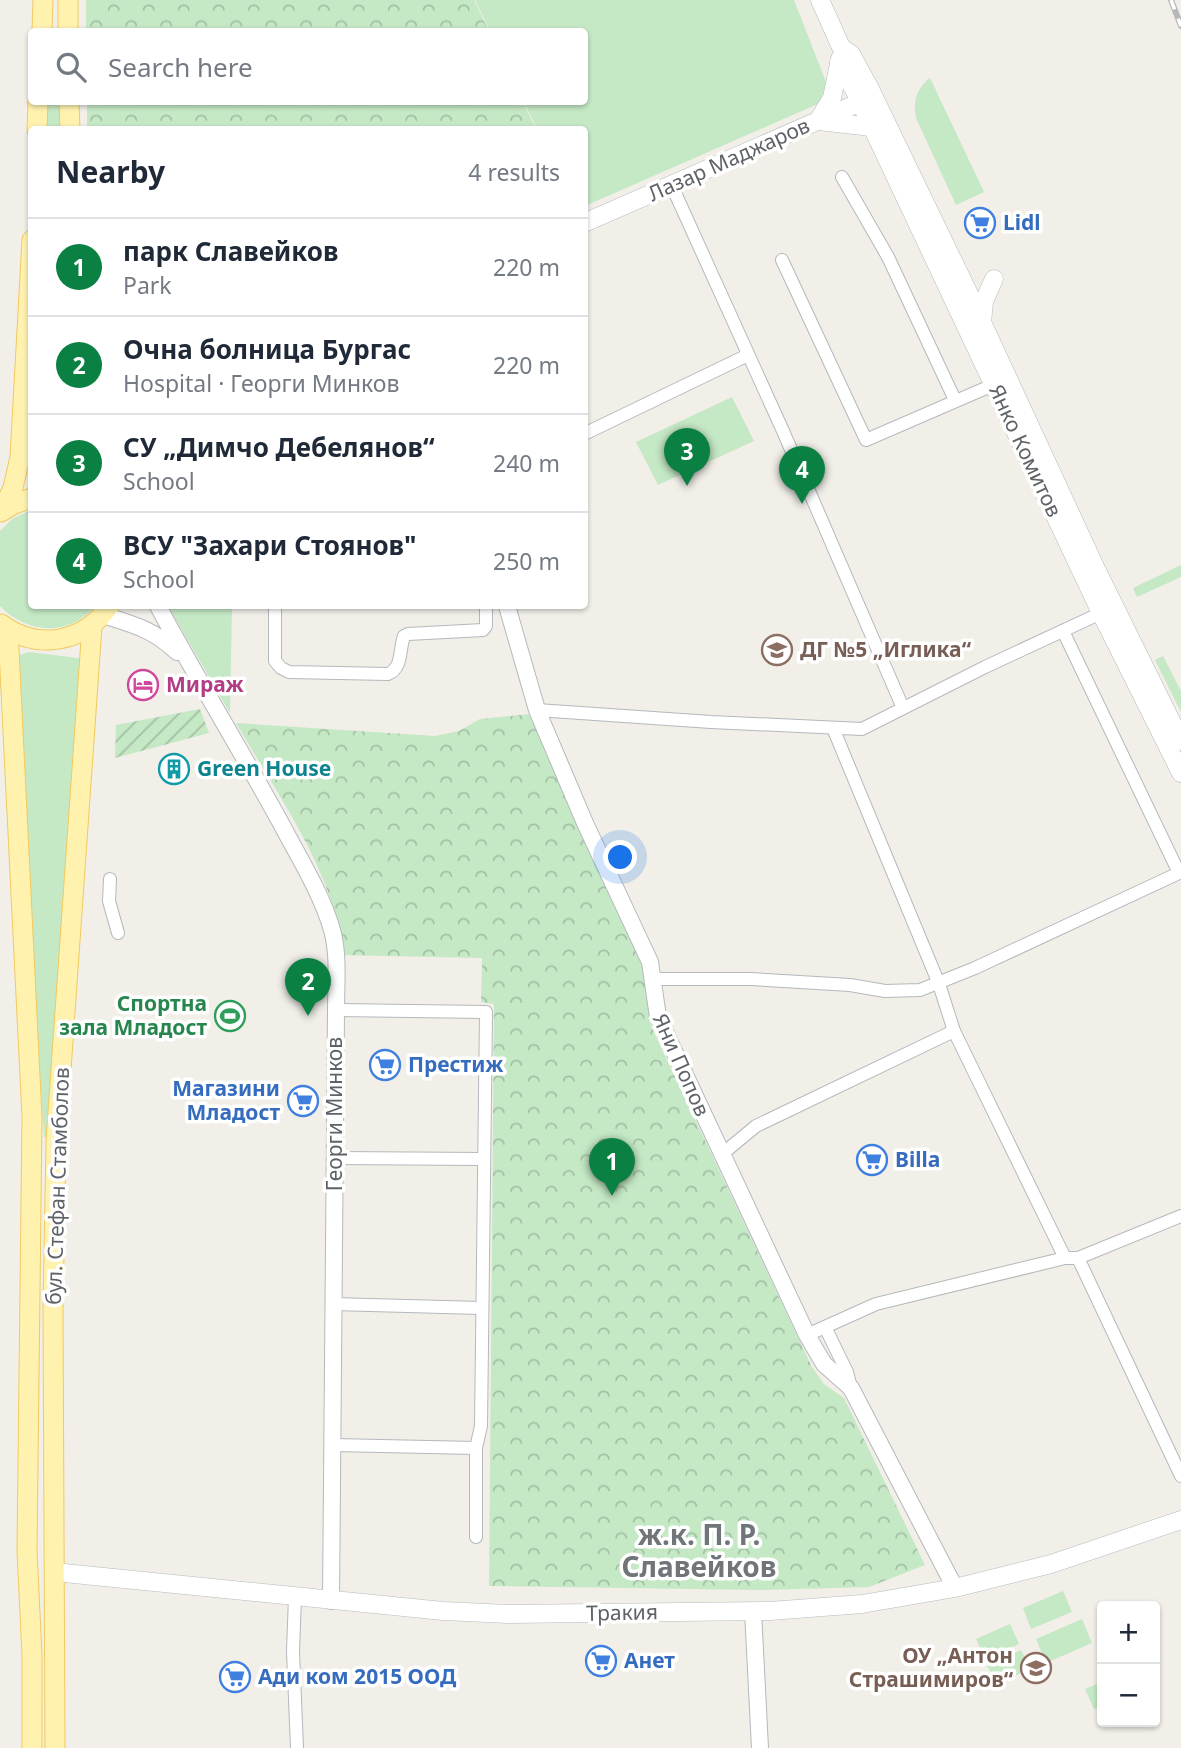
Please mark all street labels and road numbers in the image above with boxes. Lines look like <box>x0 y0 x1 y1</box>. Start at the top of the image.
street label: Лазар Маджаров <box>643 111 814 207</box>
street label: Янко Комитов <box>983 380 1069 521</box>
street label: Яни Попов <box>647 1009 717 1120</box>
street label: Георги Минков <box>320 1037 348 1191</box>
street label: бул. Стефан Стамболов <box>39 1067 75 1305</box>
street label: Тракия <box>586 1597 658 1627</box>

